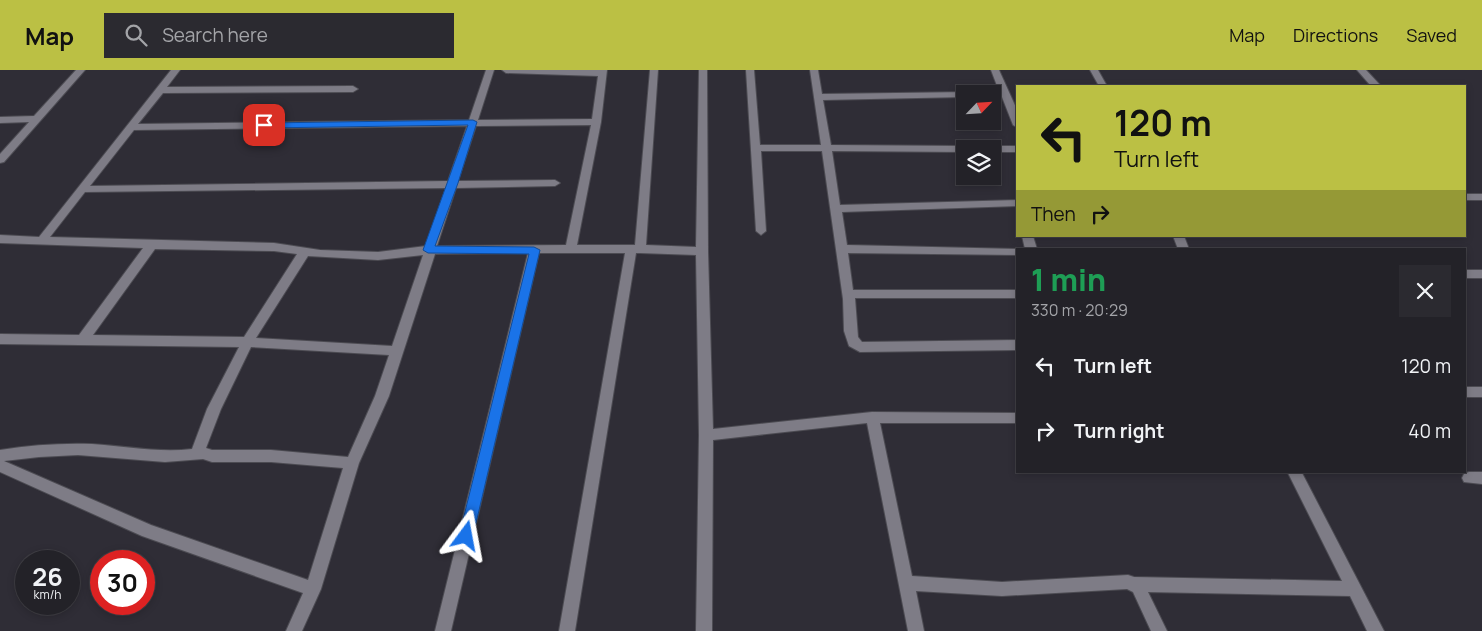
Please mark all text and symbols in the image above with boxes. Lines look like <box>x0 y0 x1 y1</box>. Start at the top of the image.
search box <box>104 13 454 58</box>
text: Map <box>25 19 74 52</box>
icon: search <box>122 21 150 49</box>
text: Search here <box>162 22 268 48</box>
text: Map <box>1229 23 1265 47</box>
text: Directions <box>1293 23 1378 47</box>
text: Saved <box>1406 23 1457 47</box>
north arrow <box>956 85 1001 130</box>
map controls <box>956 85 1001 185</box>
text: 120 m <box>1114 99 1212 147</box>
pin <box>243 104 285 146</box>
icon: left <box>1031 105 1096 170</box>
icon: arrive <box>250 111 278 139</box>
button: layers <box>956 140 1001 185</box>
text: Turn left <box>1114 144 1199 174</box>
icon: right <box>1086 200 1114 228</box>
text: Then <box>1031 201 1076 227</box>
text: 1 min <box>1031 259 1106 300</box>
button: close <box>1399 265 1451 317</box>
text: 330 m · 20:29 <box>1031 299 1128 321</box>
icon: left <box>1031 352 1059 380</box>
text: Turn left <box>1074 353 1152 379</box>
text: 120 m <box>1401 353 1451 379</box>
icon: right <box>1031 417 1059 445</box>
text: Turn right <box>1074 418 1164 444</box>
text: 40 m <box>1408 418 1451 444</box>
position arrow <box>439 509 491 561</box>
speed limit sign: 30 <box>90 550 155 615</box>
text: 26 <box>32 559 63 594</box>
text: km/h <box>34 586 61 603</box>

